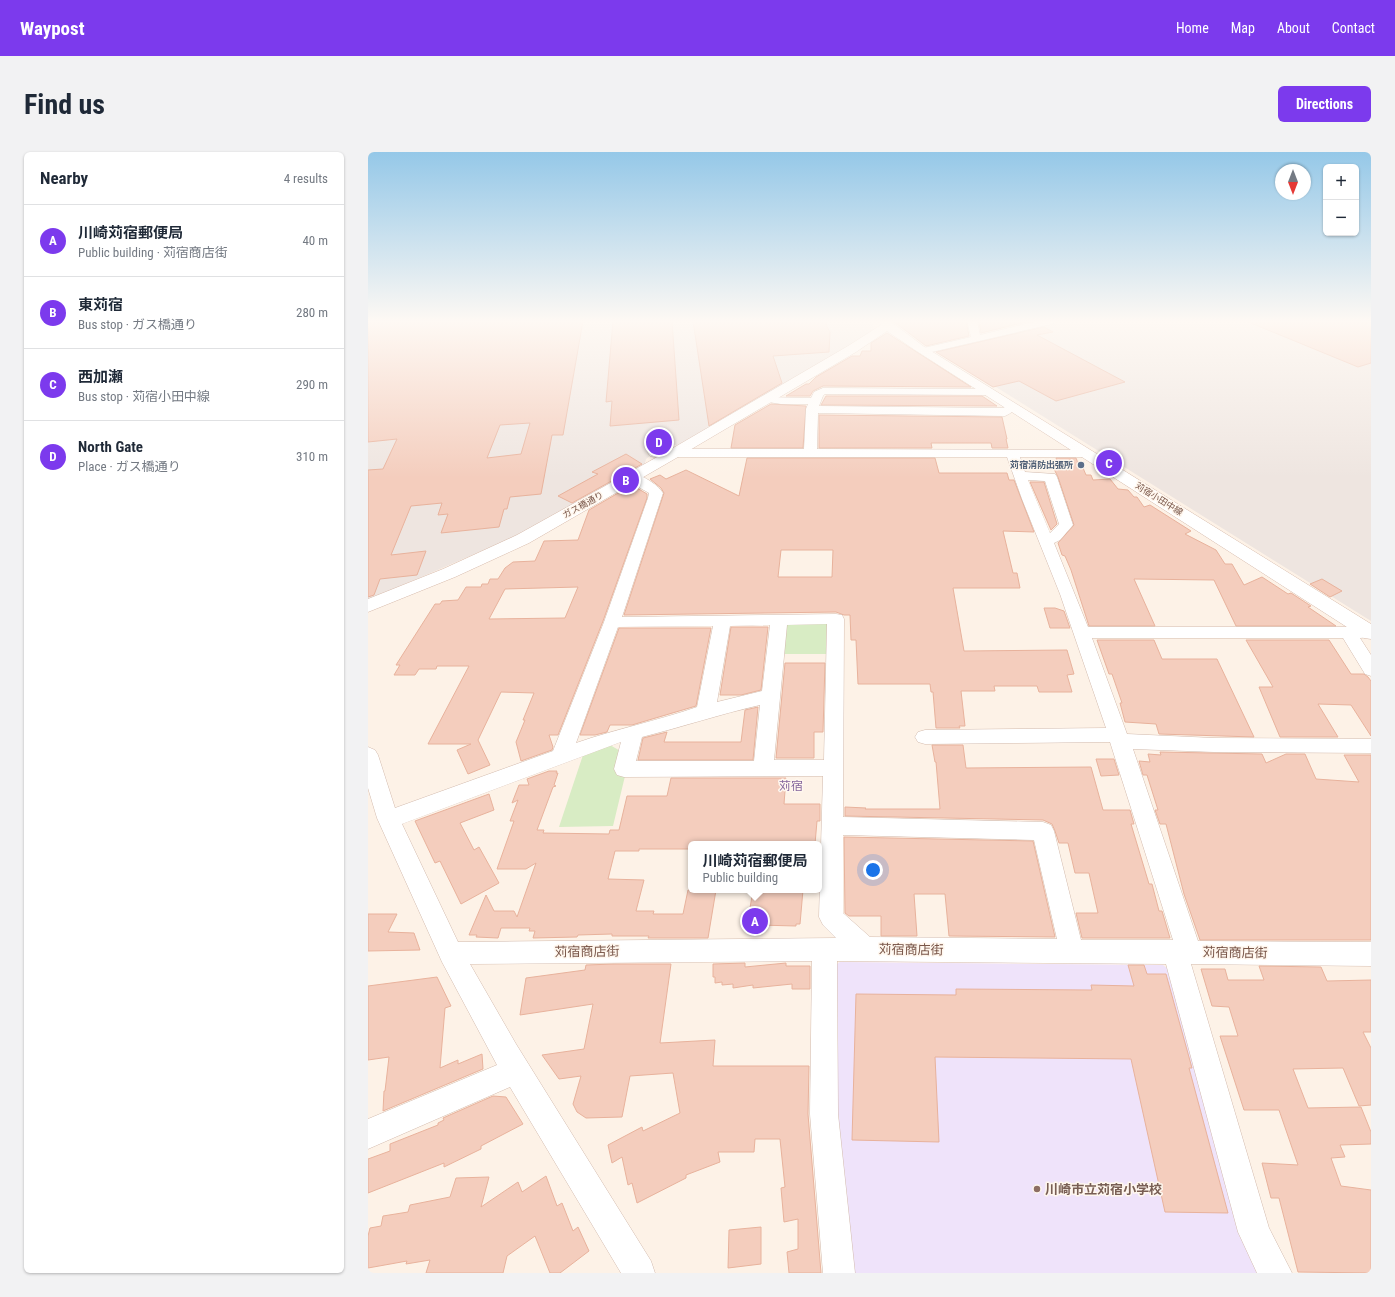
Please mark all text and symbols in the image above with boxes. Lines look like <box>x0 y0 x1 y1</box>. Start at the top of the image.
text: Waypost <box>20 17 85 40</box>
text: Home <box>1176 20 1209 36</box>
text: Map <box>1231 20 1255 36</box>
text: About <box>1277 20 1310 36</box>
text: Contact <box>1332 20 1375 36</box>
button: Directions <box>1278 86 1371 122</box>
text: Find us <box>24 88 105 121</box>
north arrow <box>1275 164 1311 200</box>
map controls <box>1323 164 1359 236</box>
button: + <box>1323 164 1359 200</box>
text: Nearby <box>40 168 88 188</box>
text: 4 results <box>284 171 328 186</box>
button: − <box>1323 200 1359 236</box>
text: 川崎苅宿郵便局 <box>78 224 183 242</box>
text: A <box>49 233 57 248</box>
text: 40 m <box>302 233 328 248</box>
text: Public building · 苅宿商店街 <box>78 245 228 260</box>
text: 東苅宿 <box>78 296 123 314</box>
text: B <box>49 305 57 320</box>
text: 280 m <box>296 305 328 320</box>
text: Bus stop · ガス橋通り <box>78 317 197 332</box>
text: 西加瀬 <box>78 368 123 386</box>
text: C <box>49 377 57 392</box>
text: 290 m <box>296 377 328 392</box>
text: Bus stop · 苅宿小田中線 <box>78 389 210 404</box>
pin: D <box>646 427 672 457</box>
text: North Gate <box>78 438 143 456</box>
pin: C <box>1096 448 1122 478</box>
text: D <box>49 449 57 464</box>
text: 310 m <box>296 449 328 464</box>
text: Place · ガス橋通り <box>78 459 181 474</box>
place label: 苅宿消防出張所 <box>1010 460 1073 470</box>
marker: 苅宿消防出張所 <box>1076 460 1086 470</box>
pin: B <box>613 465 639 495</box>
street label: 苅宿小田中線 <box>1133 480 1185 518</box>
street label: ガス橋通り <box>561 490 605 520</box>
district label: 苅宿 <box>779 779 803 793</box>
popup <box>688 841 822 893</box>
text: 川崎苅宿郵便局 <box>702 852 808 870</box>
your location <box>863 860 883 880</box>
text: Public building <box>702 870 778 885</box>
pin: A <box>742 906 768 936</box>
street label: 苅宿商店街 <box>878 941 944 958</box>
street label: 苅宿商店街 <box>554 943 620 960</box>
street label: 苅宿商店街 <box>1202 944 1268 961</box>
place label: 川崎市立苅宿小学校 <box>1045 1182 1162 1197</box>
marker: 川崎市立苅宿小学校 <box>1032 1184 1042 1194</box>

